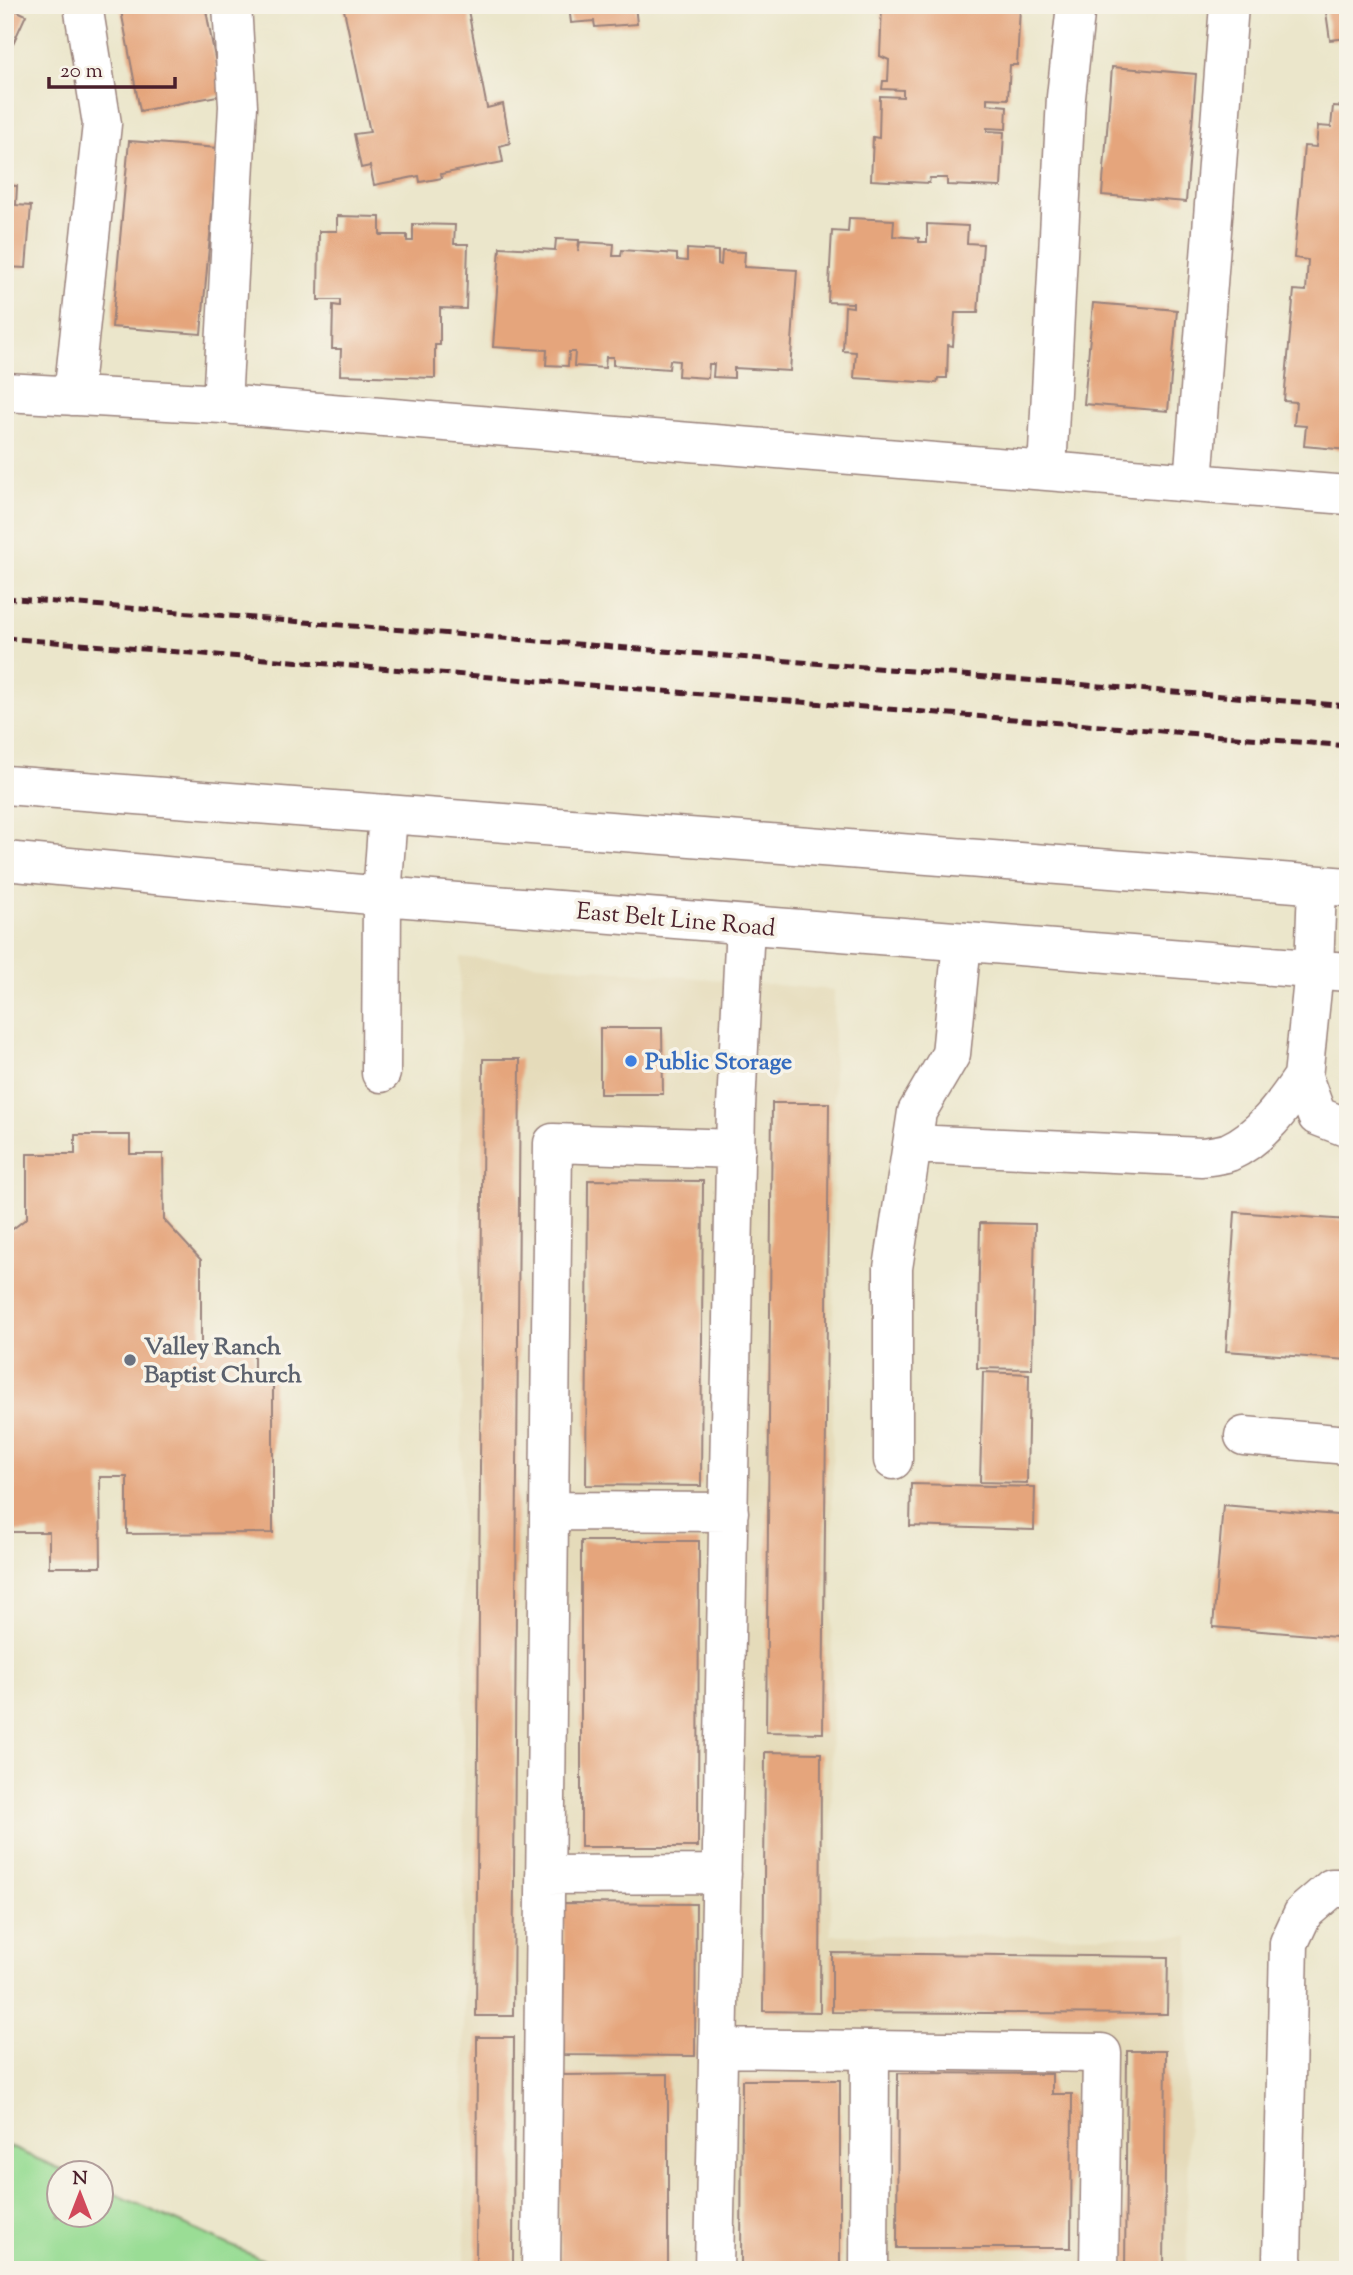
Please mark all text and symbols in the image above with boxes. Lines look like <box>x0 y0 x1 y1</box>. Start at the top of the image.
scale bar <box>49 46 175 90</box>
text: 20 m <box>60 57 103 87</box>
street label: East Belt Line Road <box>575 895 777 947</box>
place label: Public Storage <box>645 1046 792 1080</box>
marker: Public Storage <box>623 1053 639 1069</box>
place label: Valley Ranch Baptist Church <box>144 1331 303 1393</box>
marker: Valley Ranch Baptist Church <box>122 1352 138 1368</box>
north arrow <box>46 2160 116 2230</box>
text: N <box>72 2166 88 2193</box>

